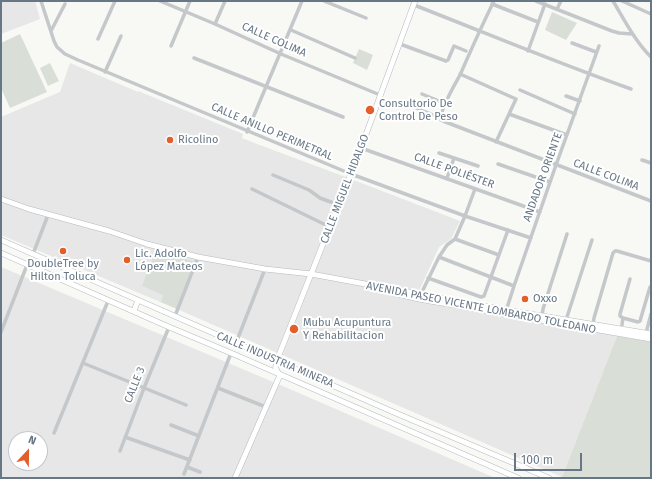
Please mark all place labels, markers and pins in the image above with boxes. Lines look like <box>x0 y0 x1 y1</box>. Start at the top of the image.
place label: Consultorio De Control De Peso <box>379 97 458 123</box>
marker: Consultorio De Control De Peso <box>364 104 376 116</box>
place label: Ricolino <box>178 133 218 147</box>
marker: Ricolino <box>165 135 175 145</box>
marker: DoubleTree by Hilton Toluca <box>58 246 68 256</box>
place label: Lic. Adolfo López Mateos <box>135 247 203 273</box>
marker: Lic. Adolfo López Mateos <box>122 255 132 265</box>
place label: DoubleTree by Hilton Toluca <box>27 257 99 283</box>
place label: Oxxo <box>533 292 557 306</box>
marker: Oxxo <box>520 294 530 304</box>
place label: Mubu Acupuntura Y Rehabilitacion <box>303 316 391 342</box>
marker: Mubu Acupuntura Y Rehabilitacion <box>288 323 300 335</box>

